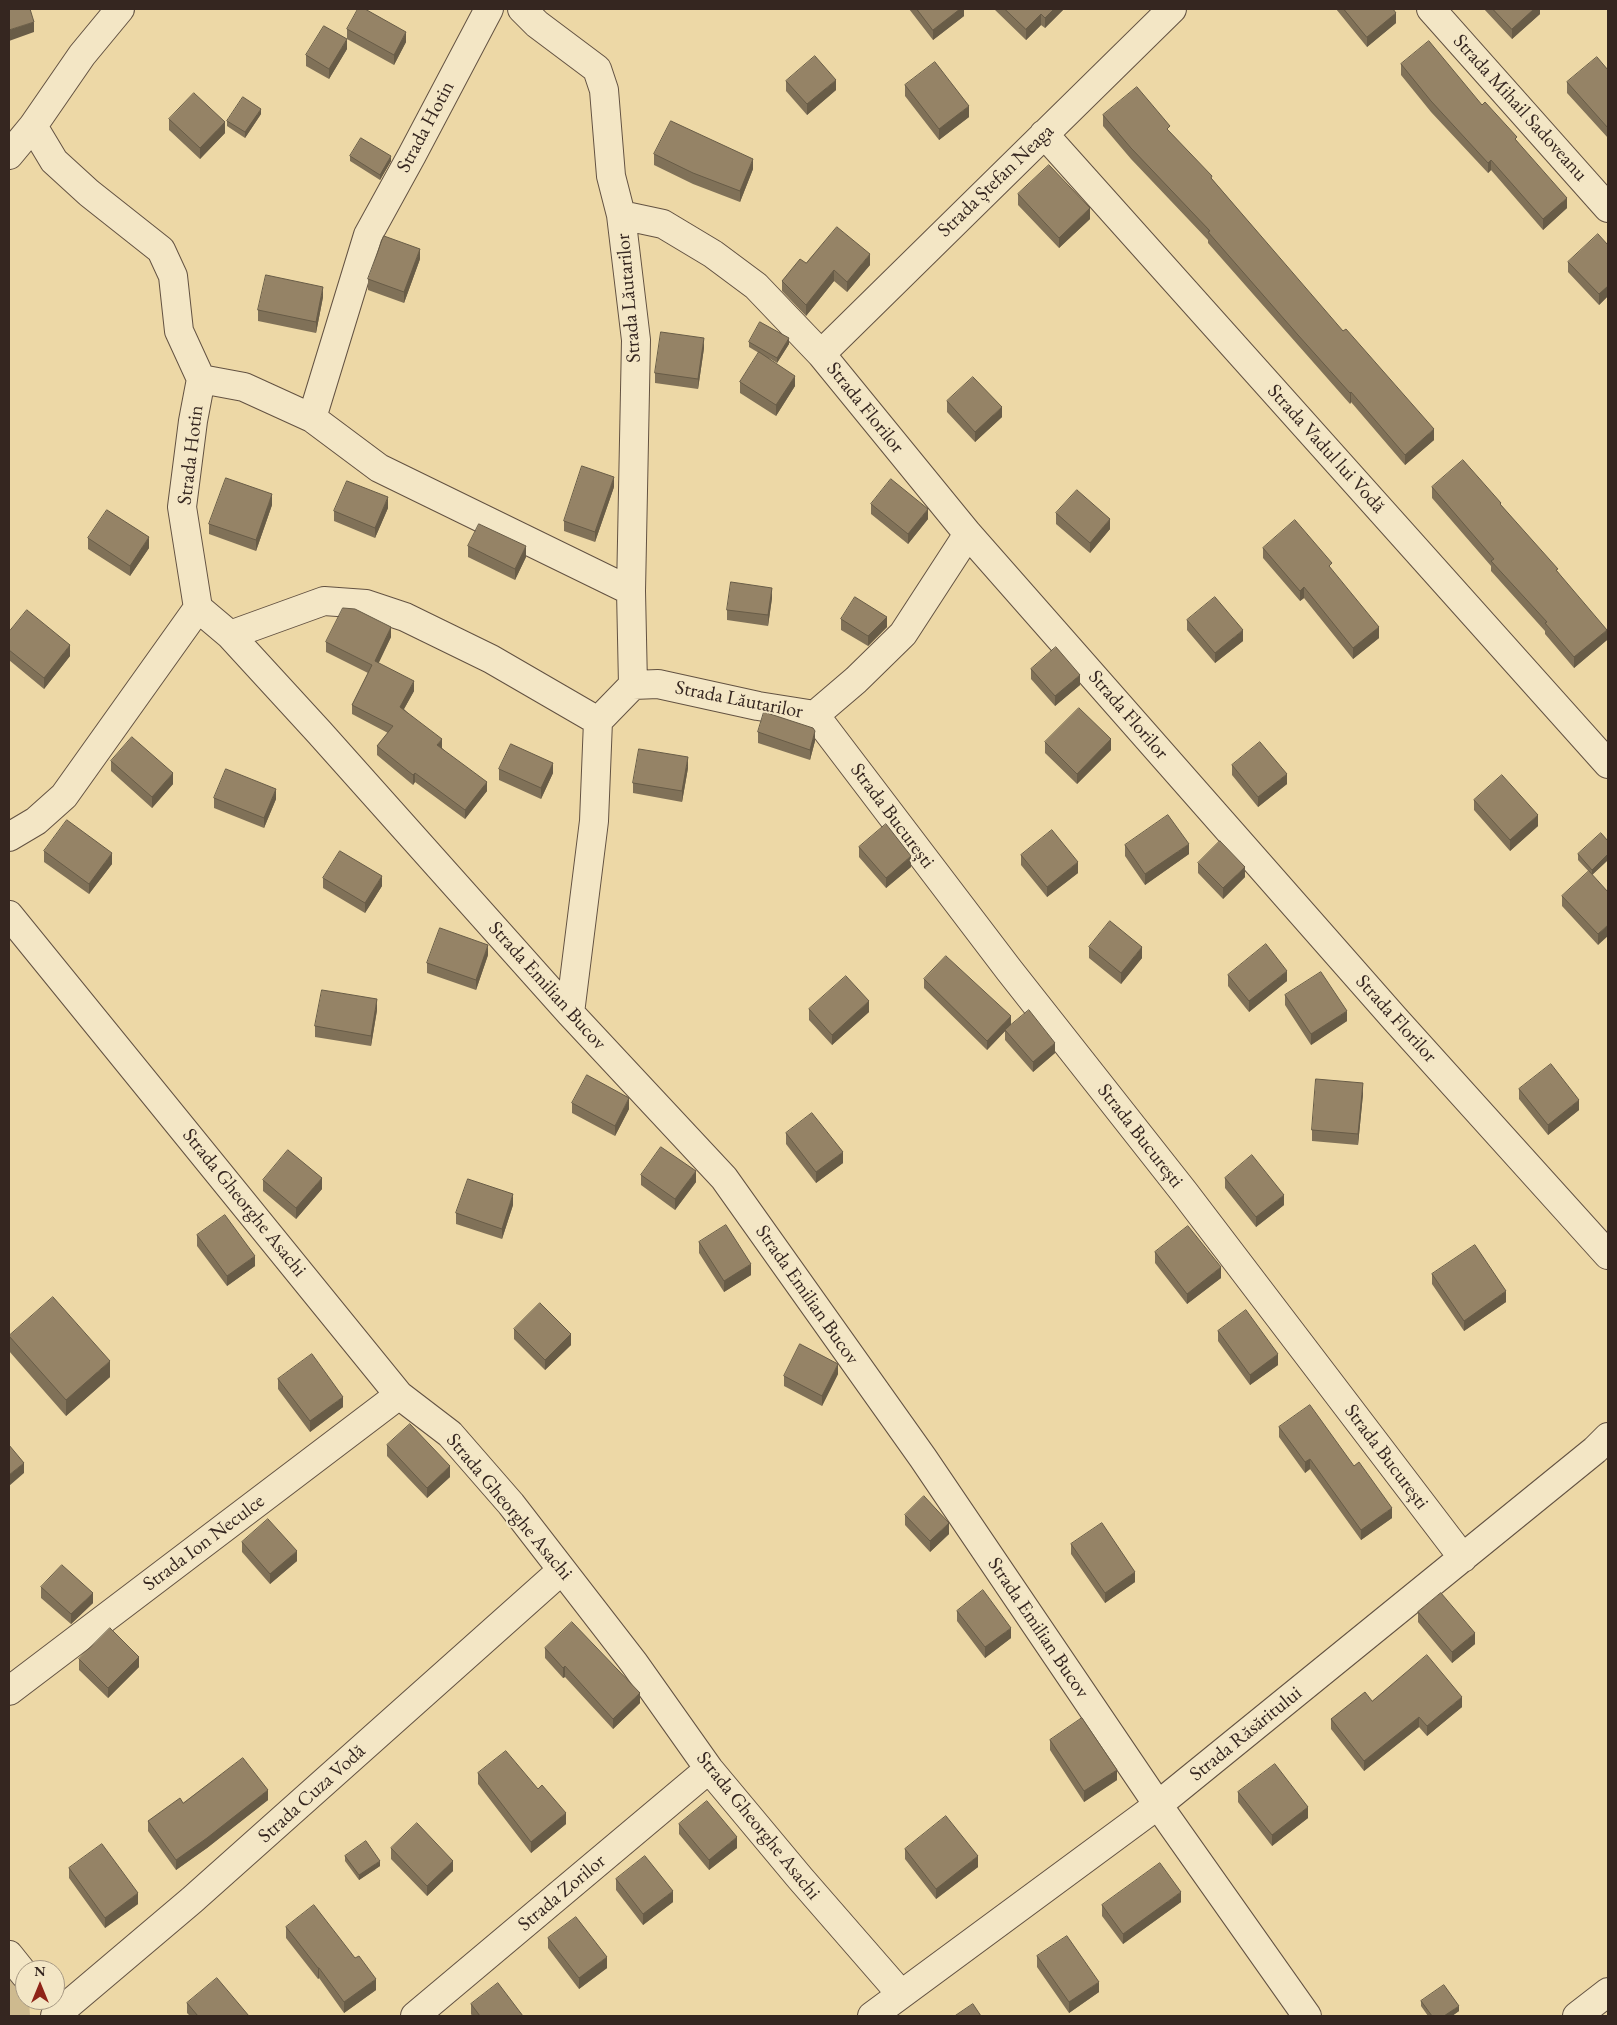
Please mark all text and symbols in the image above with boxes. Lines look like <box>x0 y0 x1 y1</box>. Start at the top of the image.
street label: Strada Mihail Sadoveanu <box>1448 30 1592 186</box>
street label: Strada Hotin <box>392 77 460 177</box>
street label: Strada Ștefan Neaga <box>933 119 1059 243</box>
street label: Strada Lăutarilor <box>611 232 647 364</box>
street label: Strada Florilor <box>821 358 909 458</box>
street label: Strada Vadul lui Vodă <box>1262 380 1390 518</box>
street label: Strada Hotin <box>173 404 209 506</box>
street label: Strada Florilor <box>1083 666 1173 764</box>
street label: Strada Lăutarilor <box>673 676 805 724</box>
street label: Strada București <box>845 759 939 873</box>
street label: Strada Emilian Bucov <box>483 917 611 1055</box>
street label: Strada Florilor <box>1350 970 1442 1068</box>
street label: Strada București <box>1092 1079 1188 1193</box>
street label: Strada Gheorghe Asachi <box>177 1124 311 1282</box>
street label: Strada Emilian Bucov <box>750 1221 864 1369</box>
street label: Strada București <box>1339 1400 1433 1514</box>
street label: Strada Gheorghe Asachi <box>441 1429 577 1585</box>
street label: Strada Ion Neculce <box>138 1489 270 1597</box>
street label: Strada Emilian Bucov <box>982 1553 1094 1703</box>
street label: Strada Răsăritului <box>1185 1681 1307 1787</box>
street label: Strada Cuza Vodă <box>253 1740 371 1848</box>
street label: Strada Gheorghe Asachi <box>691 1747 825 1905</box>
street label: Strada Zorilor <box>513 1849 611 1937</box>
north arrow <box>15 1960 65 2010</box>
text: N <box>34 1962 46 1980</box>

